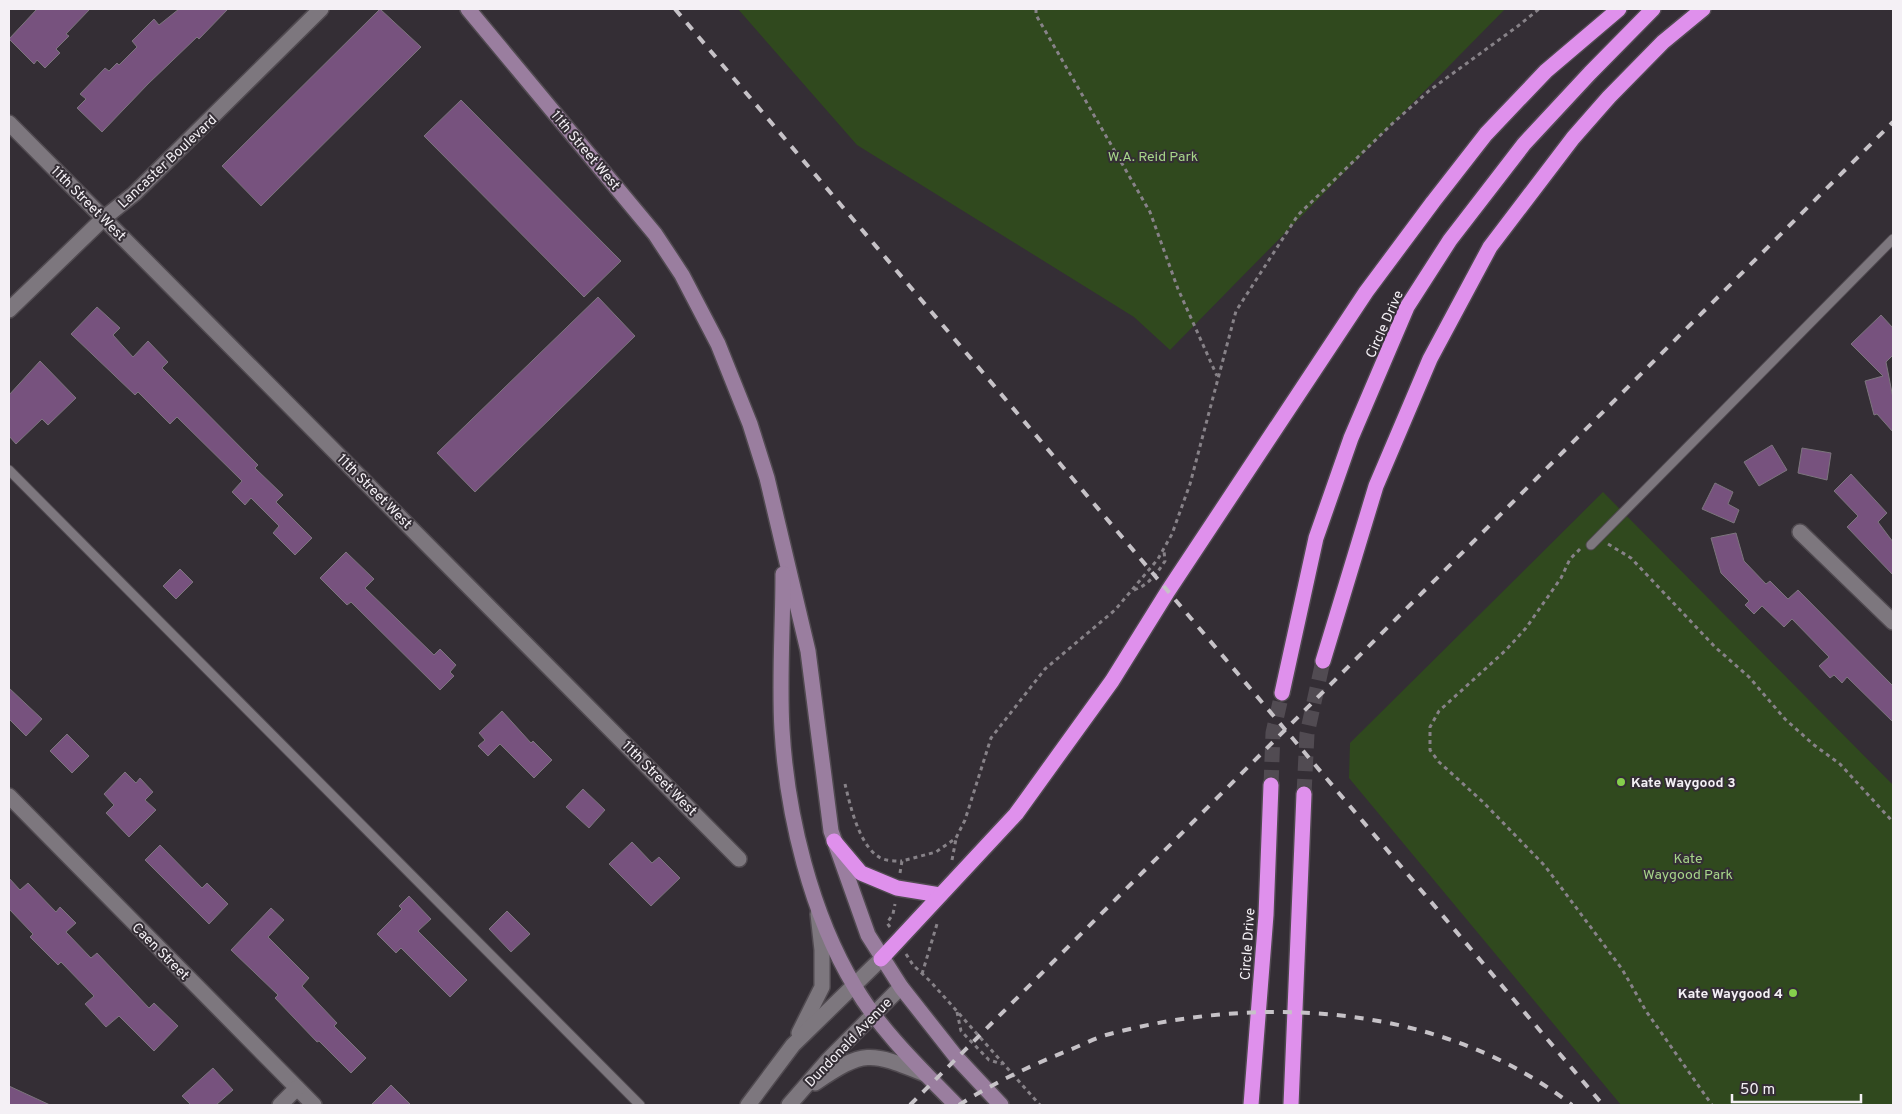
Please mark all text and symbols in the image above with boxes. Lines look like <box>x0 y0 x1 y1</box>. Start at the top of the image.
street label: 11th Street West <box>547 108 623 194</box>
street label: Lancaster Boulevard <box>115 112 221 212</box>
park label: W.A. Reid Park <box>1108 149 1198 166</box>
street label: 11th Street West <box>47 163 129 245</box>
street label: Circle Drive <box>1363 288 1408 361</box>
street label: 11th Street West <box>333 451 415 533</box>
street label: 11th Street West <box>618 738 700 820</box>
place label: Kate Waygood 3 <box>1631 775 1736 792</box>
marker: Kate Waygood 3 <box>1615 776 1627 788</box>
park label: Kate Waygood Park <box>1643 851 1733 884</box>
street label: Circle Drive <box>1237 907 1259 981</box>
street label: Caen Street <box>128 920 192 984</box>
place label: Kate Waygood 4 <box>1678 986 1783 1003</box>
marker: Kate Waygood 4 <box>1787 987 1799 999</box>
street label: Dundonald Avenue <box>802 995 896 1091</box>
scale bar <box>1732 1072 1861 1104</box>
text: 50 m <box>1740 1081 1775 1100</box>

